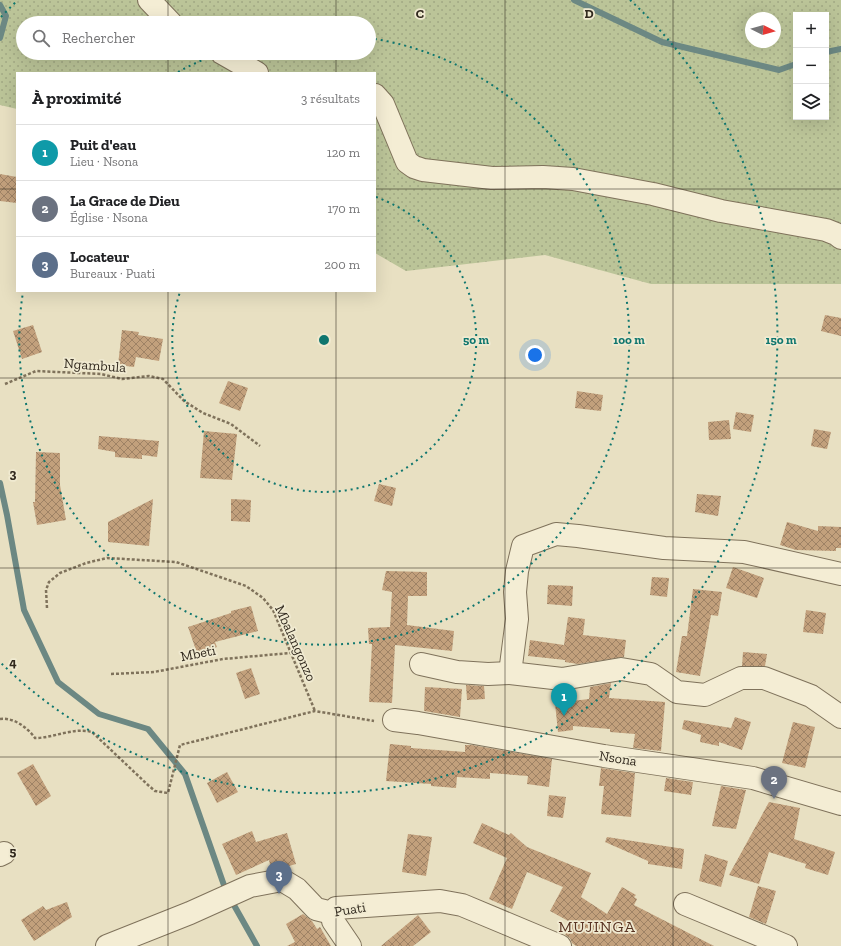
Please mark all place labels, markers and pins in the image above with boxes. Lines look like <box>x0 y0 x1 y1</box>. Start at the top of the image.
centre of rings <box>317 333 331 347</box>
pin: 1 <box>551 683 577 716</box>
pin: 2 <box>761 766 787 799</box>
pin: 3 <box>266 861 292 894</box>

